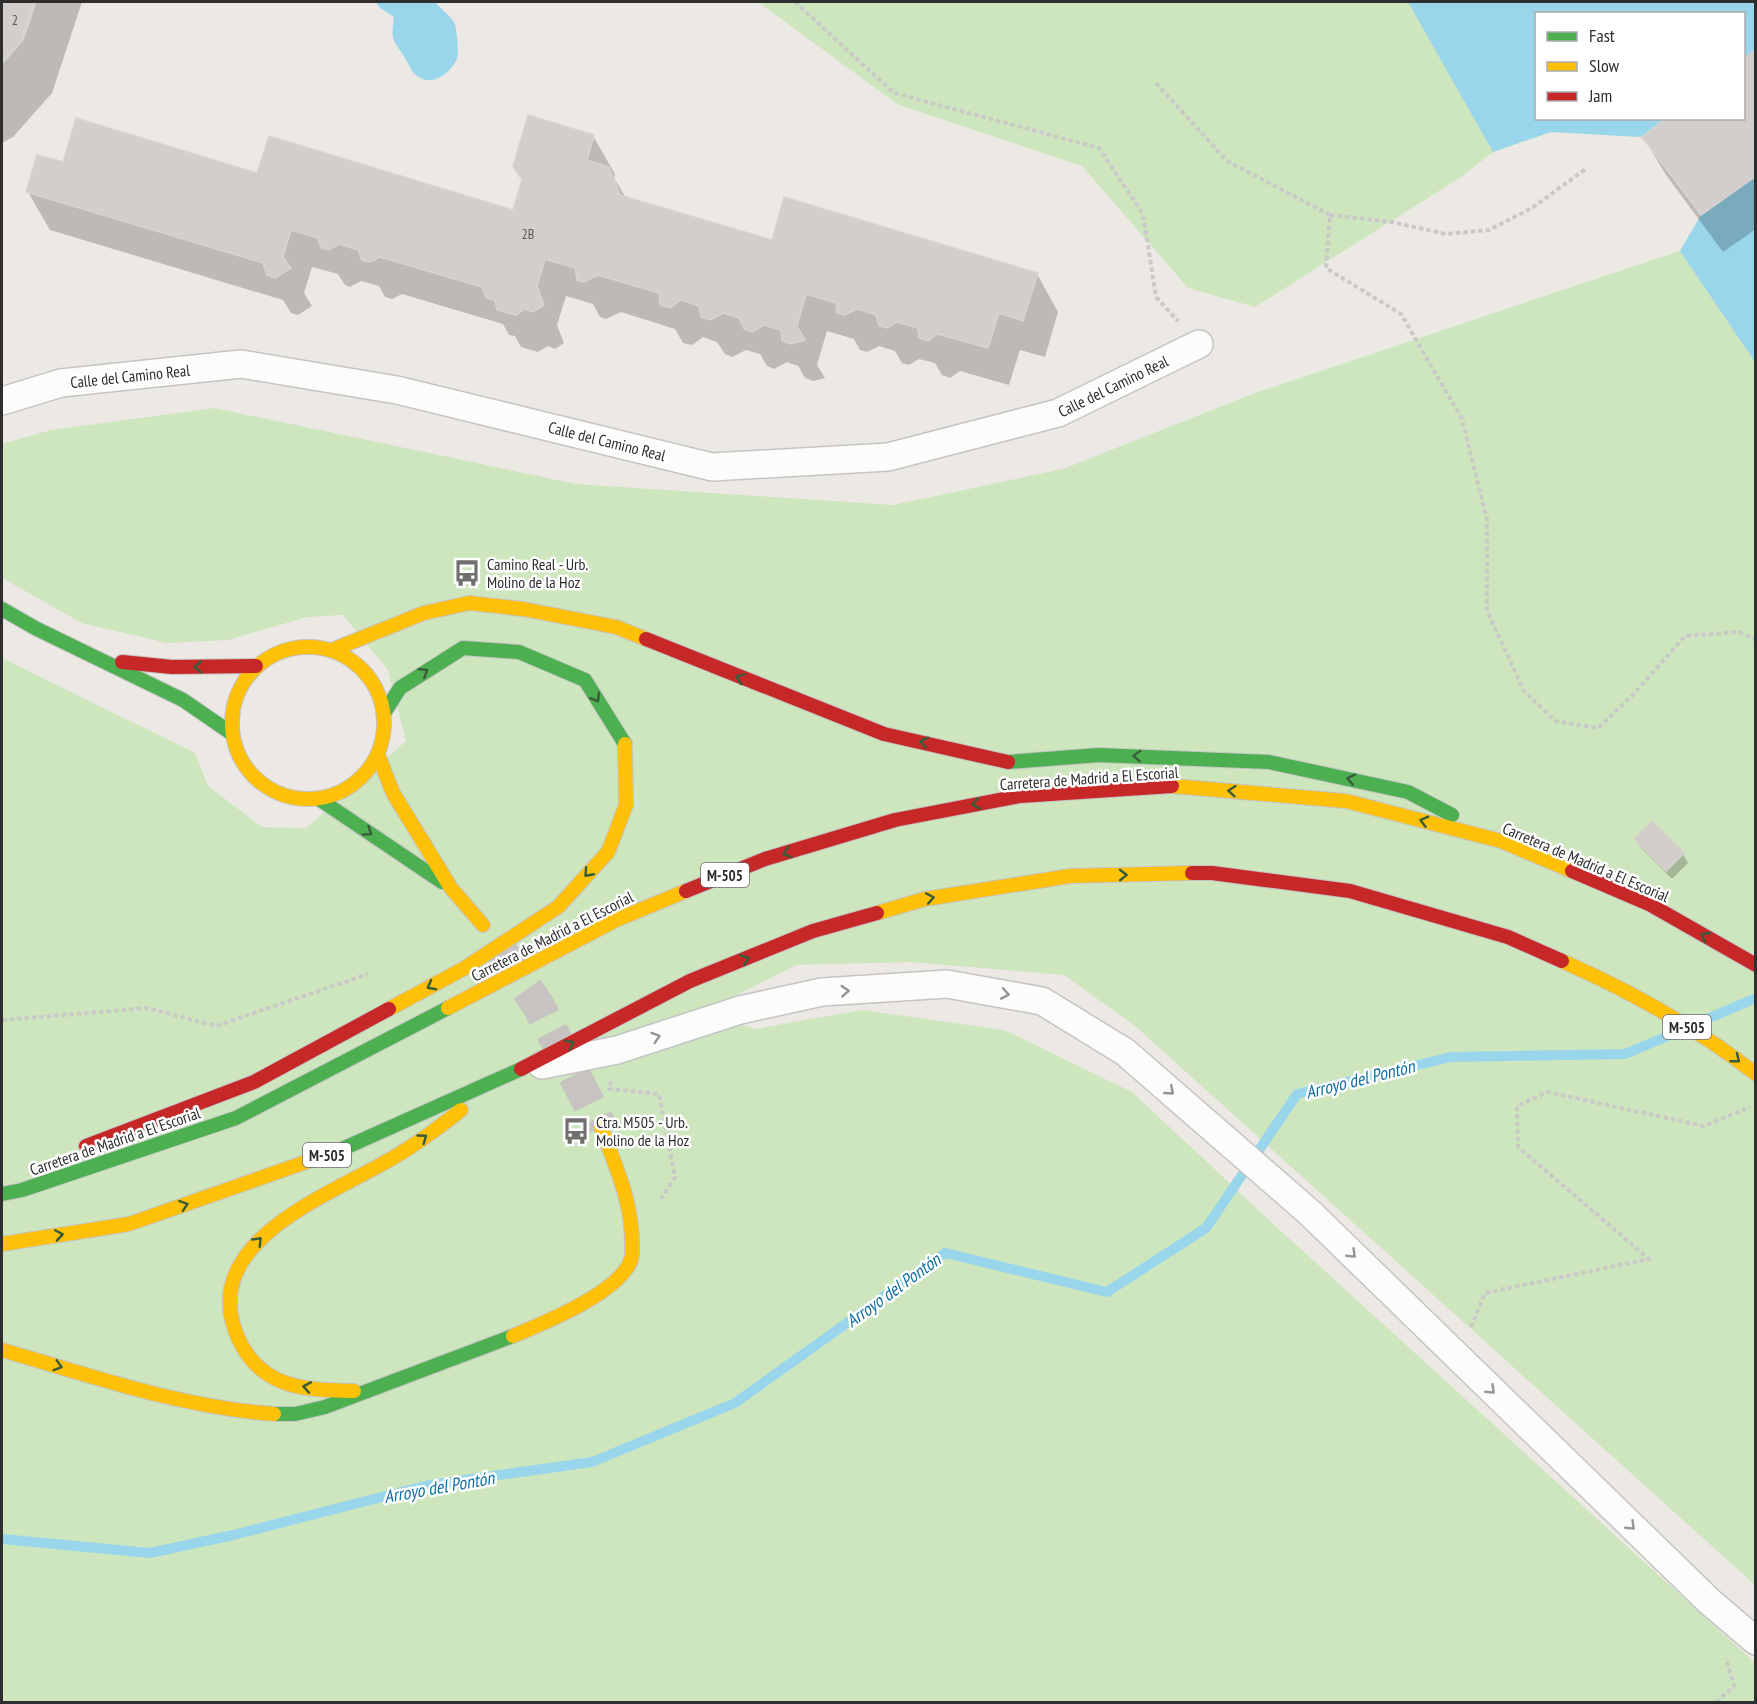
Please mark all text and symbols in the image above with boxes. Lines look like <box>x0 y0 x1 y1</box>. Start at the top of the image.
house number: 2 <box>12 11 18 29</box>
legend <box>1535 12 1745 120</box>
text: Fast <box>1589 24 1615 47</box>
text: Slow <box>1589 54 1620 77</box>
text: Jam <box>1588 84 1612 107</box>
house number: 2B <box>522 225 534 243</box>
street label: Calle del Camino Real <box>1055 351 1172 421</box>
street label: Calle del Camino Real <box>69 360 191 392</box>
street label: Calle del Camino Real <box>546 417 668 465</box>
place label: Camino Real - Urb. Molino de la Hoz <box>487 554 588 592</box>
bus stop icon: Camino Real - Urb. Molino de la Hoz <box>452 558 482 588</box>
one-way arrow <box>193 660 202 673</box>
one-way arrow <box>417 668 428 679</box>
one-way arrow <box>735 673 746 685</box>
one-way arrow <box>589 692 601 702</box>
one-way arrow <box>919 737 929 750</box>
one-way arrow <box>1133 750 1142 763</box>
street label: Carretera de Madrid a El Escorial <box>999 762 1179 794</box>
one-way arrow <box>1347 774 1357 787</box>
one-way arrow <box>1228 785 1237 798</box>
one-way arrow <box>971 797 981 810</box>
one-way arrow <box>1419 816 1429 829</box>
street label: Carretera de Madrid a El Escorial <box>1500 818 1673 906</box>
one-way arrow <box>361 825 372 836</box>
one-way arrow <box>782 846 793 858</box>
road number: M-505 <box>701 863 749 887</box>
one-way arrow <box>584 867 595 877</box>
one-way arrow <box>1119 868 1128 881</box>
street label: Carretera de Madrid a El Escorial <box>468 886 636 986</box>
one-way arrow <box>925 892 935 905</box>
one-way arrow <box>1701 932 1711 943</box>
one-way arrow <box>739 954 750 966</box>
one-way arrow <box>426 979 437 990</box>
one-way arrow <box>840 984 849 997</box>
one-way arrow <box>999 987 1009 1000</box>
road number: M-505 <box>1663 1015 1711 1039</box>
one-way arrow <box>650 1032 661 1044</box>
one-way arrow <box>564 1040 574 1051</box>
one-way arrow <box>1729 1051 1740 1062</box>
water label: Arroyo del Pontón <box>1303 1054 1418 1104</box>
one-way arrow <box>1163 1084 1174 1095</box>
street label: Carretera de Madrid a El Escorial <box>27 1102 203 1180</box>
place label: Ctra. M505 - Urb. Molino de la Hoz <box>596 1112 689 1150</box>
bus stop icon: Ctra. M505 - Urb. Molino de la Hoz <box>561 1116 591 1146</box>
one-way arrow <box>416 1134 427 1145</box>
road number: M-505 <box>303 1143 351 1167</box>
one-way arrow <box>178 1199 189 1212</box>
one-way arrow <box>55 1229 64 1241</box>
one-way arrow <box>251 1238 262 1249</box>
water label: Arroyo del Pontón <box>841 1247 946 1332</box>
one-way arrow <box>1345 1247 1355 1258</box>
one-way arrow <box>52 1359 63 1371</box>
one-way arrow <box>302 1381 312 1394</box>
one-way arrow <box>1484 1383 1495 1394</box>
water label: Arroyo del Pontón <box>382 1466 497 1508</box>
one-way arrow <box>1625 1519 1635 1530</box>

